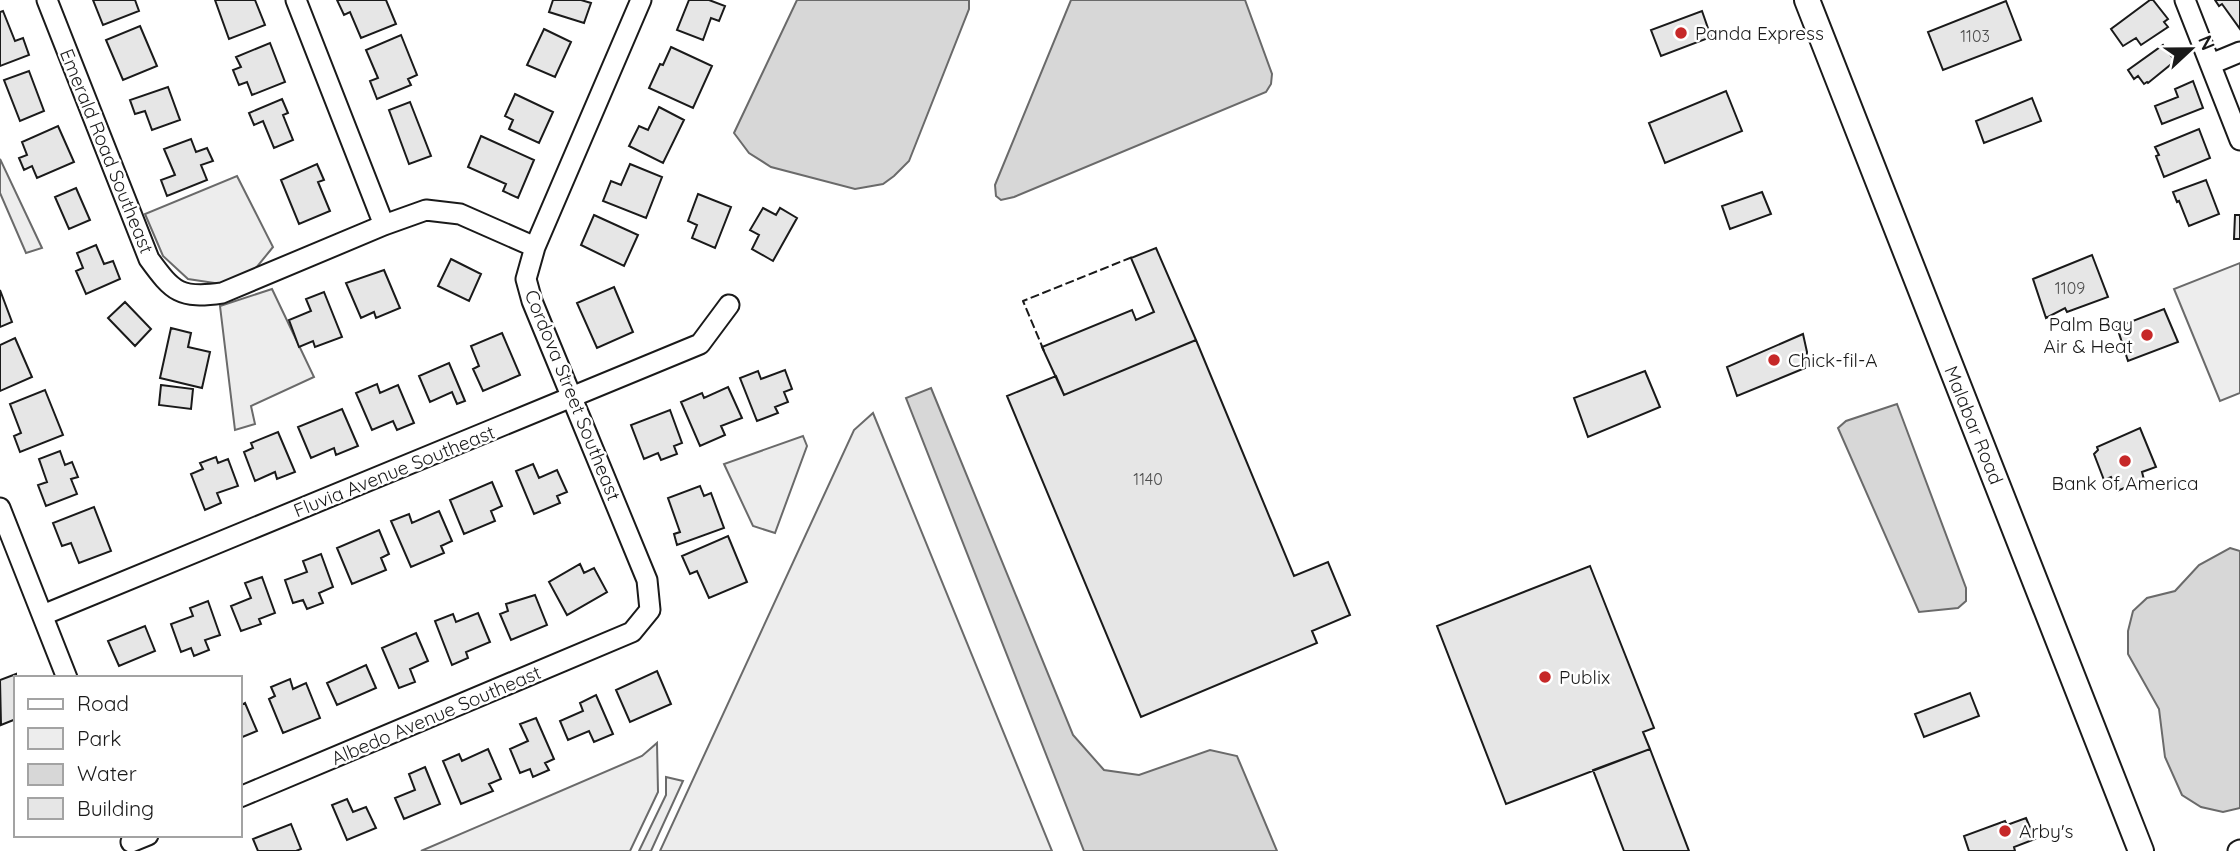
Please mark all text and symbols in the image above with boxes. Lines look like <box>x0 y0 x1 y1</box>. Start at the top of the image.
north arrow <box>2156 14 2226 84</box>
place label: Panda Express <box>1695 21 1824 45</box>
marker: Panda Express <box>1673 25 1689 41</box>
house number: 1103 <box>1960 26 1990 46</box>
text: N <box>2193 32 2221 54</box>
street label: Emerald Road Southeast <box>55 45 159 257</box>
house number: 1109 <box>2055 278 2085 298</box>
street label: Cordova Street Southeast <box>520 286 626 504</box>
place label: Palm Bay Air & Heat <box>2044 312 2133 358</box>
marker: Palm Bay Air & Heat <box>2139 327 2155 343</box>
place label: Chick-fil-A <box>1788 348 1878 372</box>
marker: Chick-fil-A <box>1766 352 1782 368</box>
street label: Malabar Road <box>1939 362 2009 488</box>
street label: Fluvia Avenue Southeast <box>290 420 498 522</box>
marker: Bank of America <box>2117 453 2133 469</box>
house number: 1140 <box>1133 469 1163 489</box>
place label: Bank of America <box>2052 471 2198 495</box>
street label: Albedo Avenue Southeast <box>328 660 544 770</box>
place label: Publix <box>1559 665 1610 689</box>
marker: Publix <box>1537 669 1553 685</box>
legend <box>14 676 242 837</box>
text: Road <box>77 690 129 716</box>
text: Park <box>77 725 121 751</box>
text: Water <box>77 760 137 786</box>
text: Building <box>77 795 154 821</box>
place label: Arby's <box>2019 819 2074 843</box>
marker: Arby's <box>1997 823 2013 839</box>

